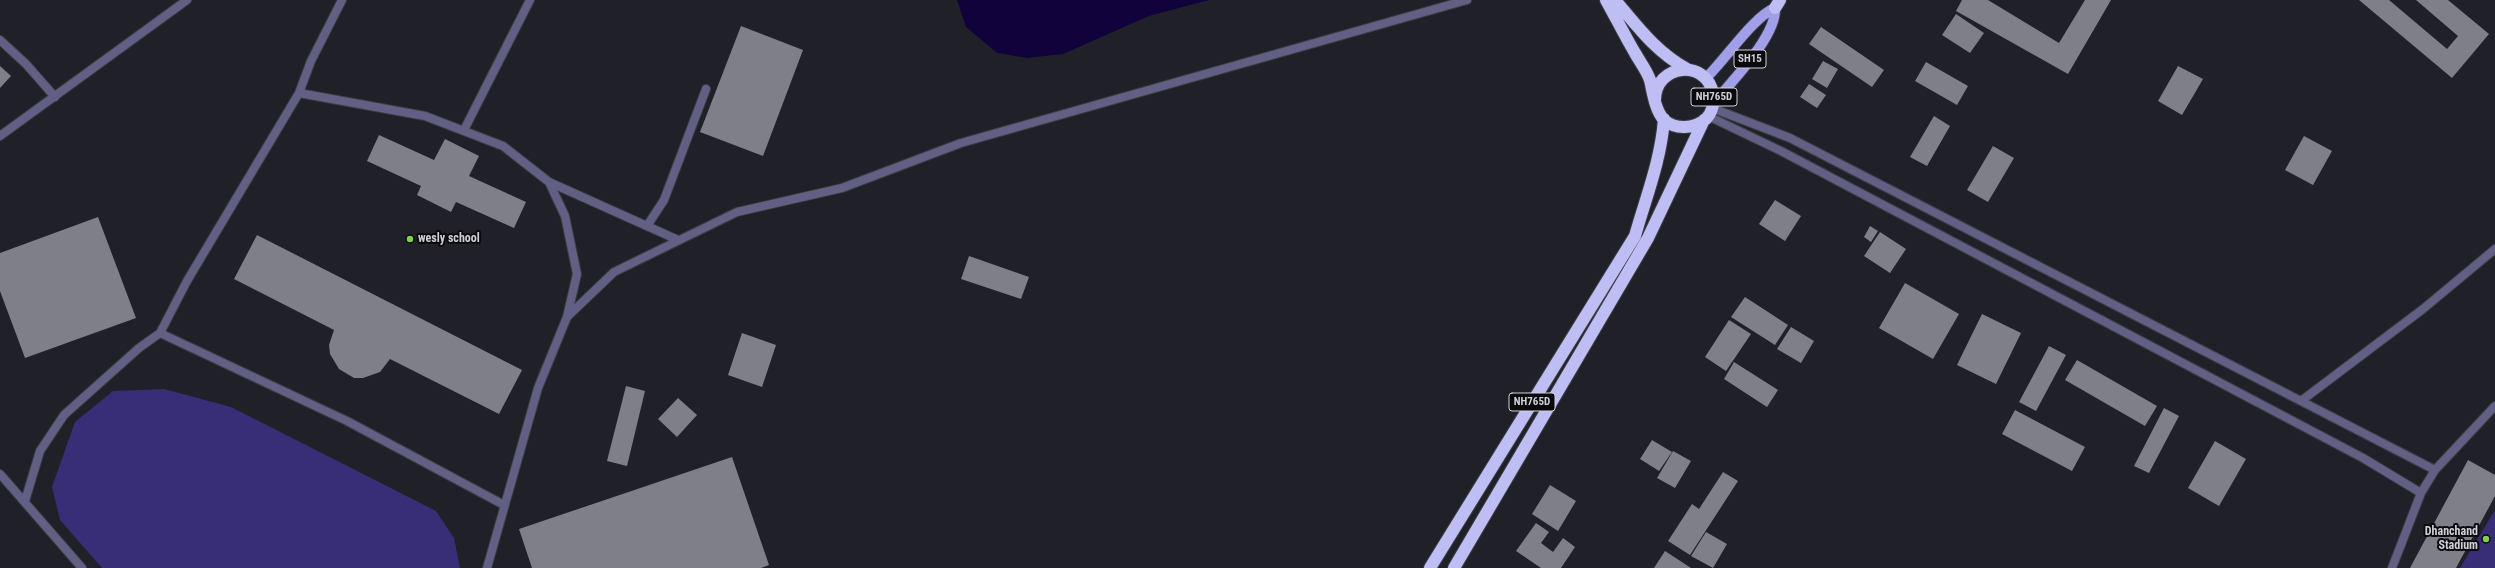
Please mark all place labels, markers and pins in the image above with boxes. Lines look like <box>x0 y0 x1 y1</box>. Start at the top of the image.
place label: wesly school <box>418 232 480 246</box>
marker: wesly school <box>405 234 415 244</box>
place label: Dhanchand Stadium <box>2425 525 2478 553</box>
marker: Dhanchand Stadium <box>2481 534 2491 544</box>

